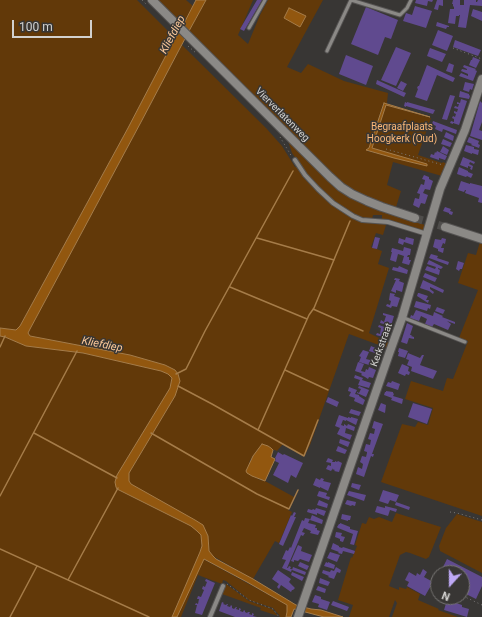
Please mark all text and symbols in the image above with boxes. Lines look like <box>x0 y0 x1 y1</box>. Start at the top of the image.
scale bar <box>14 12 94 38</box>
water label: Kliefdiep <box>157 14 189 56</box>
text: 100 m <box>19 20 53 34</box>
street label: Vierverlatenweg <box>252 85 312 145</box>
park label: Begraafplaats Hoogkerk (Oud) <box>367 121 437 144</box>
street label: Kerkstraat <box>369 321 395 369</box>
water label: Kliefdiep <box>80 335 124 355</box>
north arrow <box>430 565 470 605</box>
text: N <box>440 588 452 603</box>

